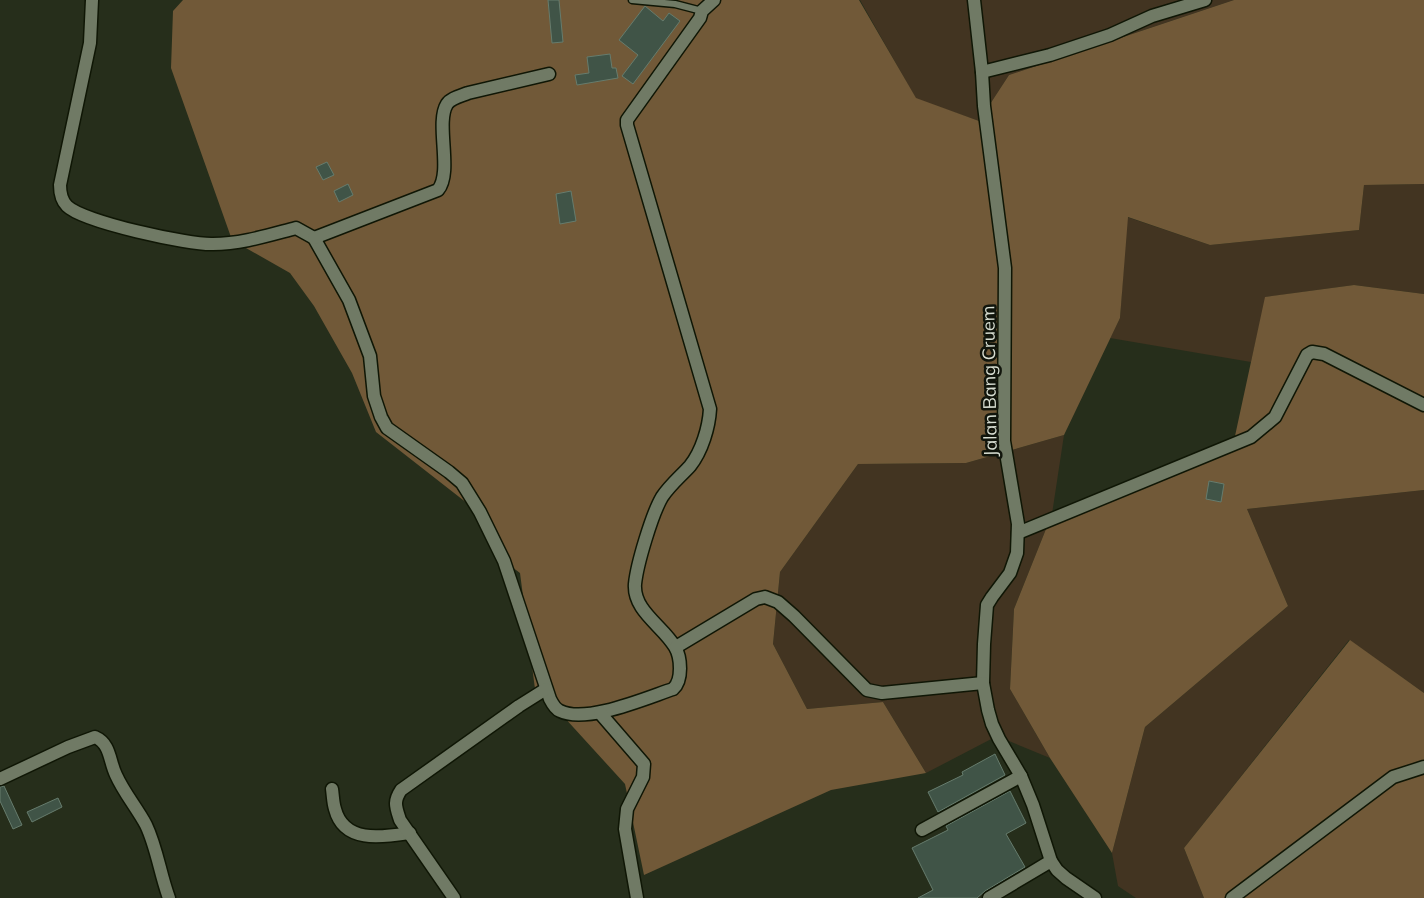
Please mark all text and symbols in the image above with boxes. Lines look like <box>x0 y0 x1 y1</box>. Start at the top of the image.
street label: Jalan Bang Cruem <box>976 305 1002 457</box>

